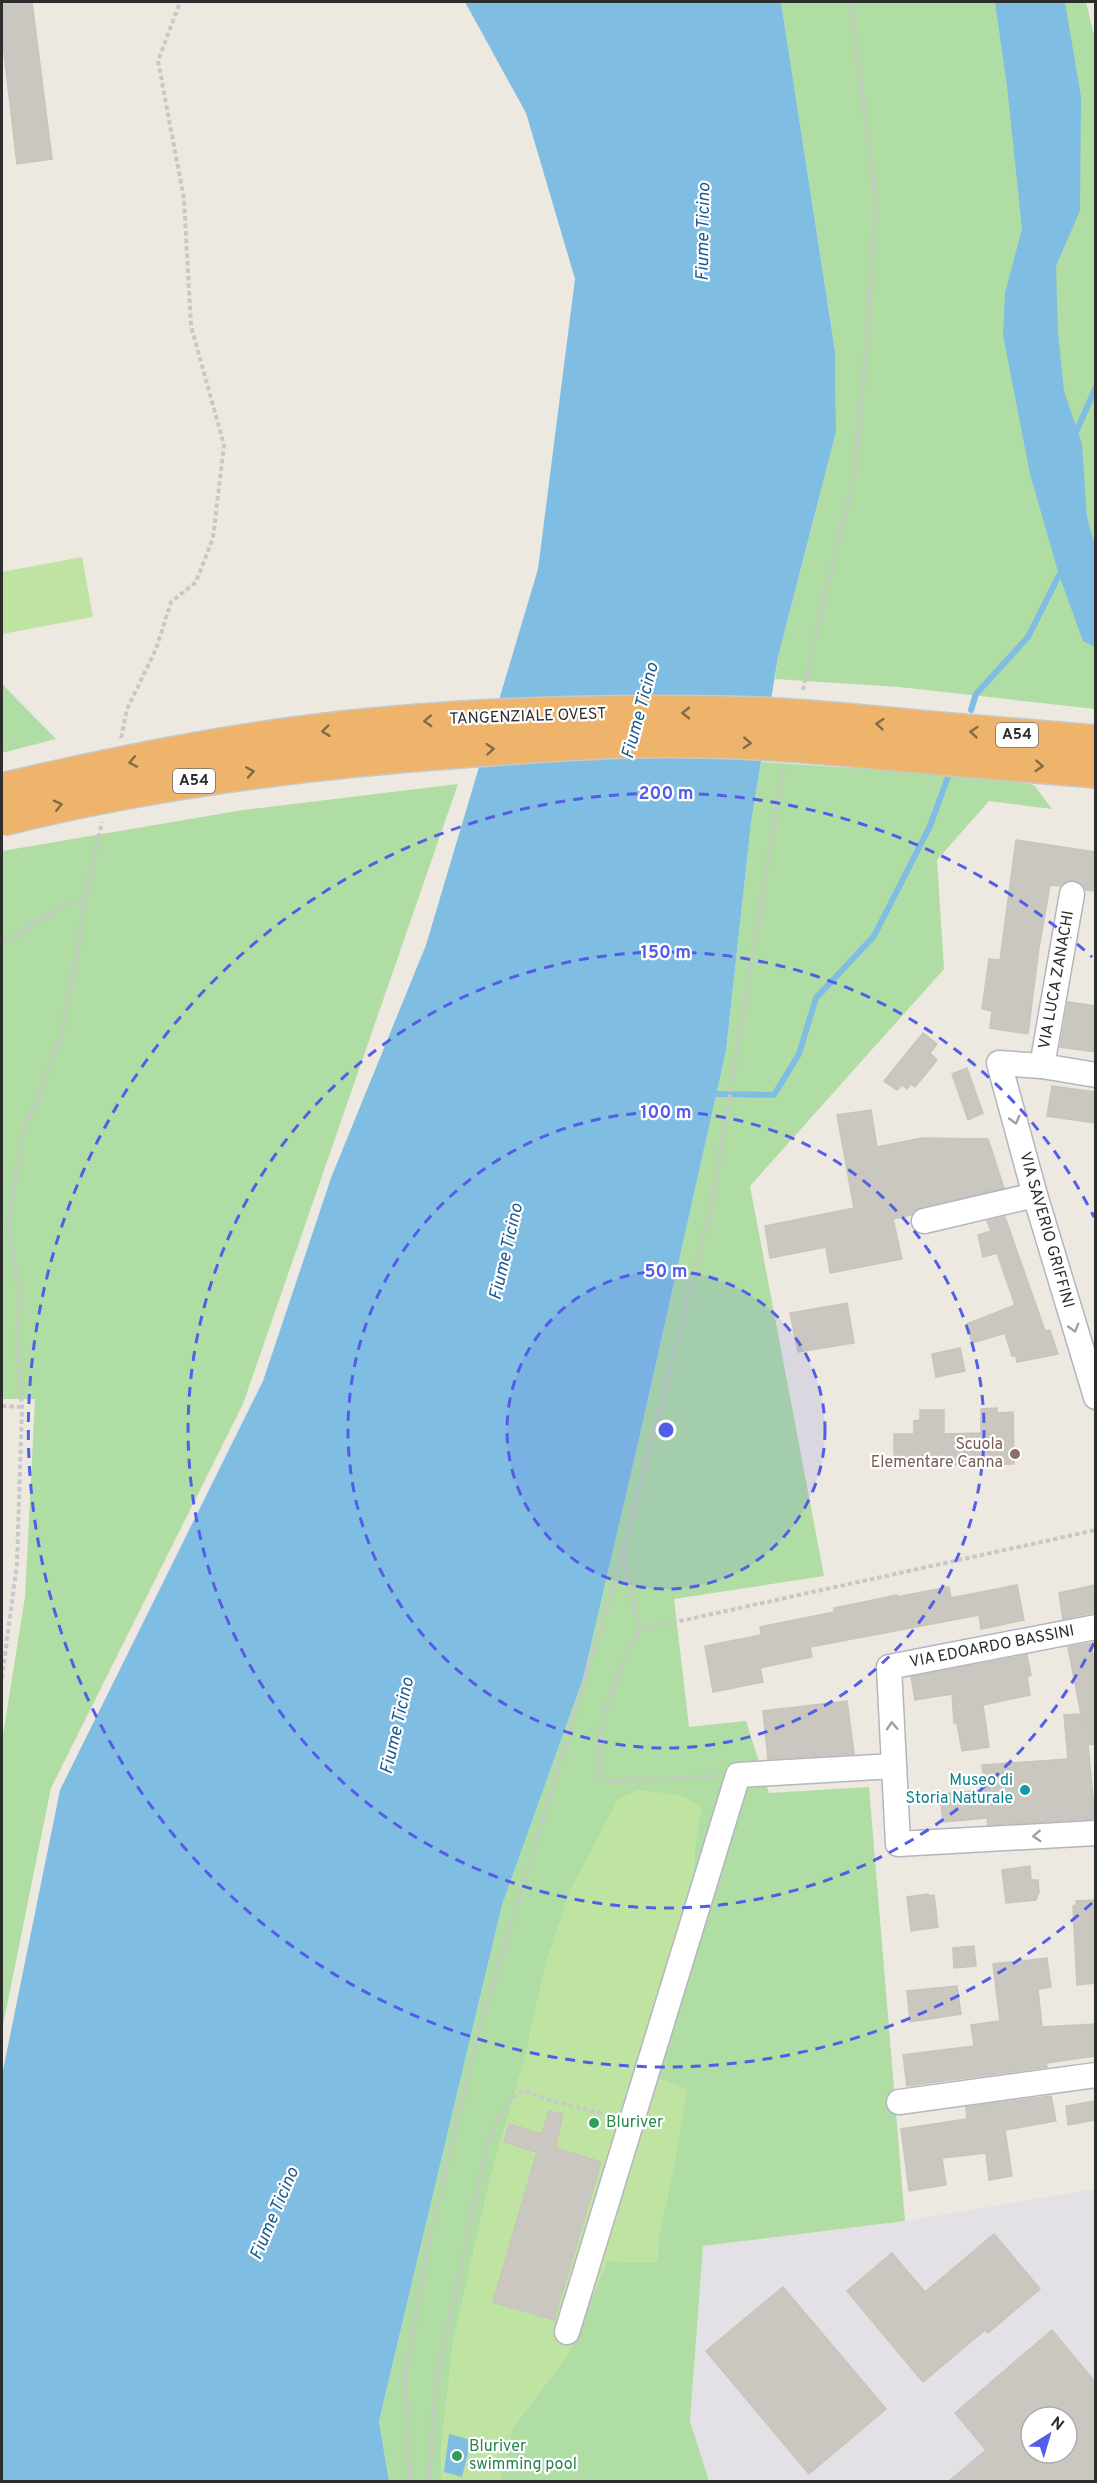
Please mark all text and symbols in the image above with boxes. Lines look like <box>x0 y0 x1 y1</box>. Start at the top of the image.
water label: Fiume Ticino <box>692 182 716 281</box>
water label: Fiume Ticino <box>617 660 665 762</box>
street label: TANGENZIALE OVEST <box>449 704 607 730</box>
one-way arrow <box>681 707 690 719</box>
one-way arrow <box>423 715 432 728</box>
one-way arrow <box>876 718 885 731</box>
road number: A54 <box>996 723 1038 747</box>
one-way arrow <box>321 724 330 737</box>
one-way arrow <box>970 726 979 739</box>
one-way arrow <box>743 736 752 749</box>
one-way arrow <box>485 743 494 756</box>
one-way arrow <box>129 755 139 768</box>
one-way arrow <box>1034 759 1044 772</box>
one-way arrow <box>245 766 255 779</box>
road number: A54 <box>173 769 215 793</box>
text: 200 m <box>638 783 694 806</box>
one-way arrow <box>53 799 63 812</box>
street label: VIA LUCA ZANACHI <box>1035 909 1079 1051</box>
text: 150 m <box>641 942 691 965</box>
text: 100 m <box>640 1102 692 1125</box>
one-way arrow <box>1008 1114 1020 1125</box>
street label: VIA SAVERIO GRIFFINI <box>1014 1150 1078 1310</box>
water label: Fiume Ticino <box>485 1201 529 1303</box>
text: 50 m <box>644 1261 688 1284</box>
one-way arrow <box>1067 1322 1079 1332</box>
centre of rings <box>656 1420 676 1440</box>
place label: Scuola Elementare Canna <box>871 1435 1003 1473</box>
marker: Scuola Elementare Canna <box>1008 1447 1022 1461</box>
street label: VIA EDOARDO BASSINI <box>908 1621 1076 1673</box>
water label: Fiume Ticino <box>376 1675 420 1777</box>
one-way arrow <box>885 1721 898 1730</box>
place label: Museo di Storia Naturale <box>906 1771 1013 1809</box>
marker: Museo di Storia Naturale <box>1018 1783 1032 1797</box>
one-way arrow <box>1033 1830 1042 1843</box>
place label: Bluriver <box>606 2113 663 2133</box>
marker: Bluriver <box>587 2116 601 2130</box>
water label: Fiume Ticino <box>245 2164 305 2264</box>
north arrow <box>1019 2405 1079 2465</box>
text: N <box>1046 2413 1067 2436</box>
place label: Bluriver swimming pool <box>469 2437 577 2475</box>
marker: Bluriver swimming pool <box>450 2449 464 2463</box>

